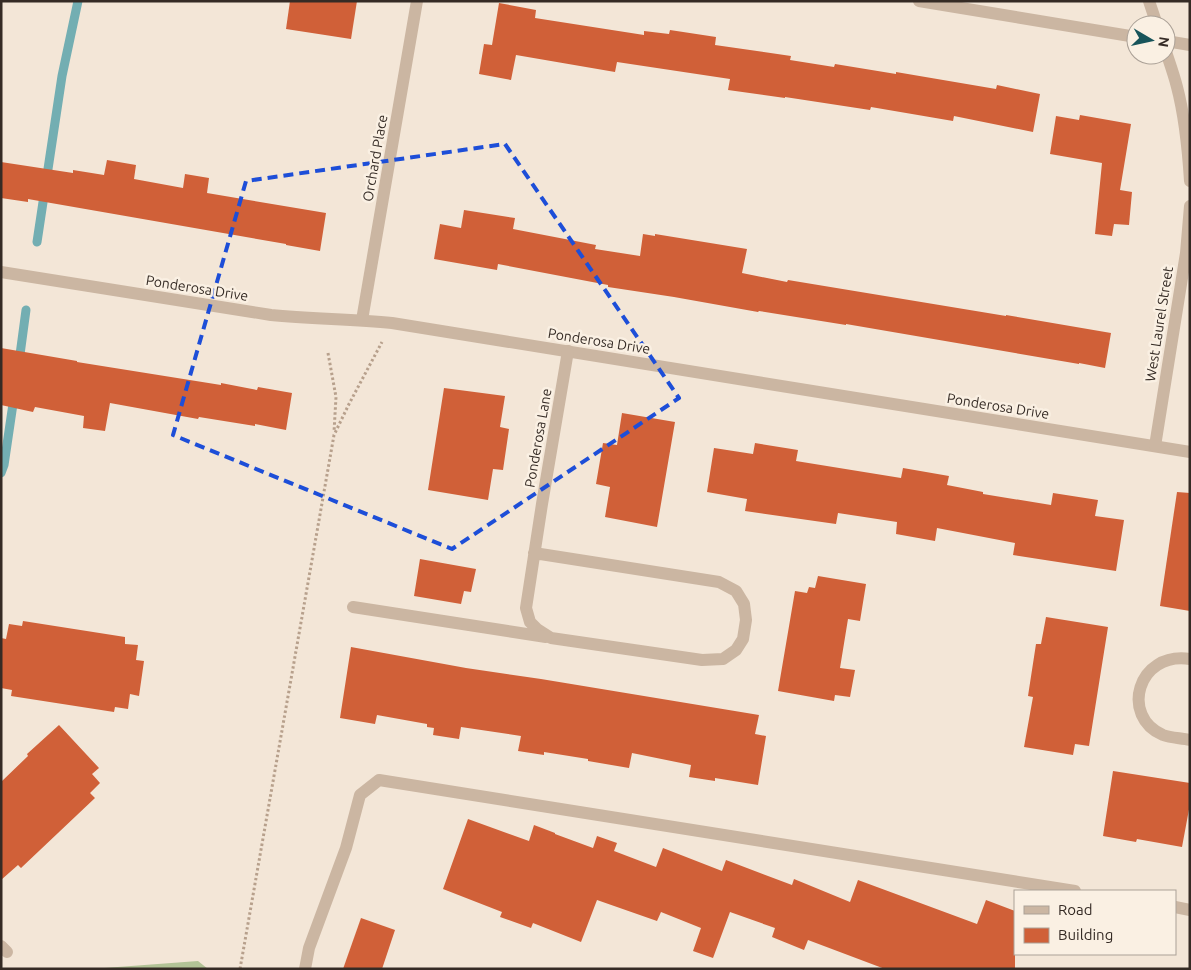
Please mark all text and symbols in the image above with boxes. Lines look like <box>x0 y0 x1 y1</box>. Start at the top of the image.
north arrow <box>1126 15 1176 65</box>
text: N <box>1155 36 1173 48</box>
street label: Orchard Place <box>359 113 391 203</box>
street label: West Laurel Street <box>1142 265 1176 383</box>
street label: Ponderosa Drive <box>145 272 249 304</box>
street label: Ponderosa Drive <box>547 325 651 357</box>
street label: Ponderosa Lane <box>521 387 555 489</box>
street label: Ponderosa Drive <box>946 390 1050 422</box>
legend <box>1014 890 1176 955</box>
text: Road <box>1058 901 1093 918</box>
text: Building <box>1058 926 1113 943</box>

